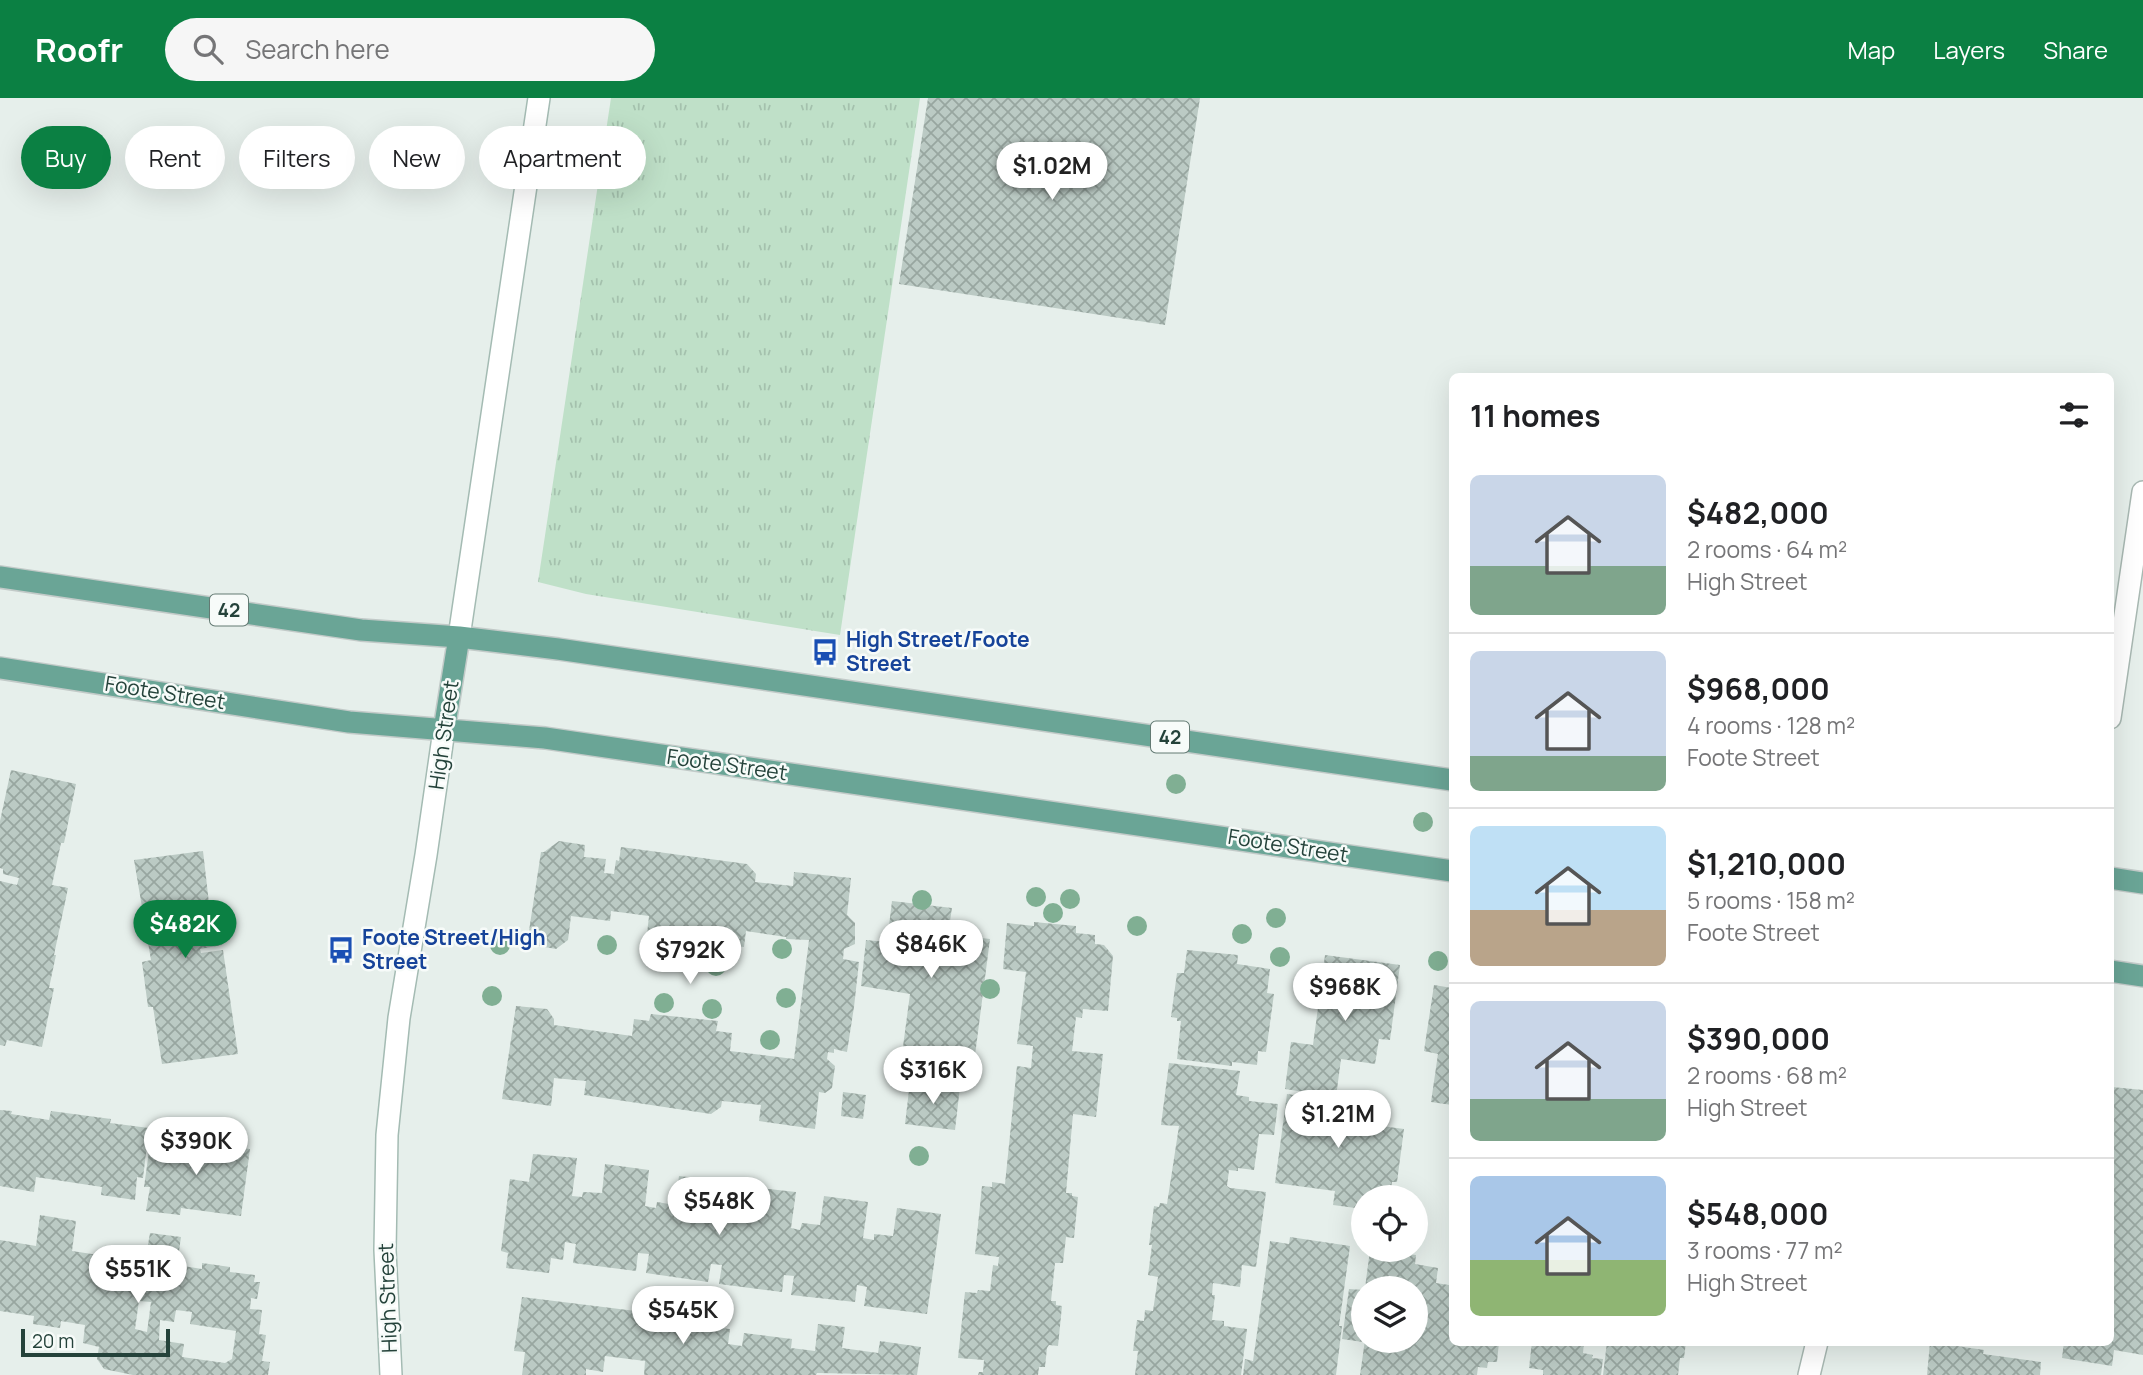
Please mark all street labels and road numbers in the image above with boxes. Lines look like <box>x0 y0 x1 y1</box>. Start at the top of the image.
road number: 42 <box>210 594 248 625</box>
street label: Foote Street <box>103 669 227 715</box>
street label: High Street <box>421 678 465 791</box>
road number: 42 <box>1151 722 1189 752</box>
street label: Foote Street <box>665 742 789 786</box>
street label: Foote Street <box>1226 822 1350 868</box>
street label: High Street <box>371 1243 403 1354</box>

